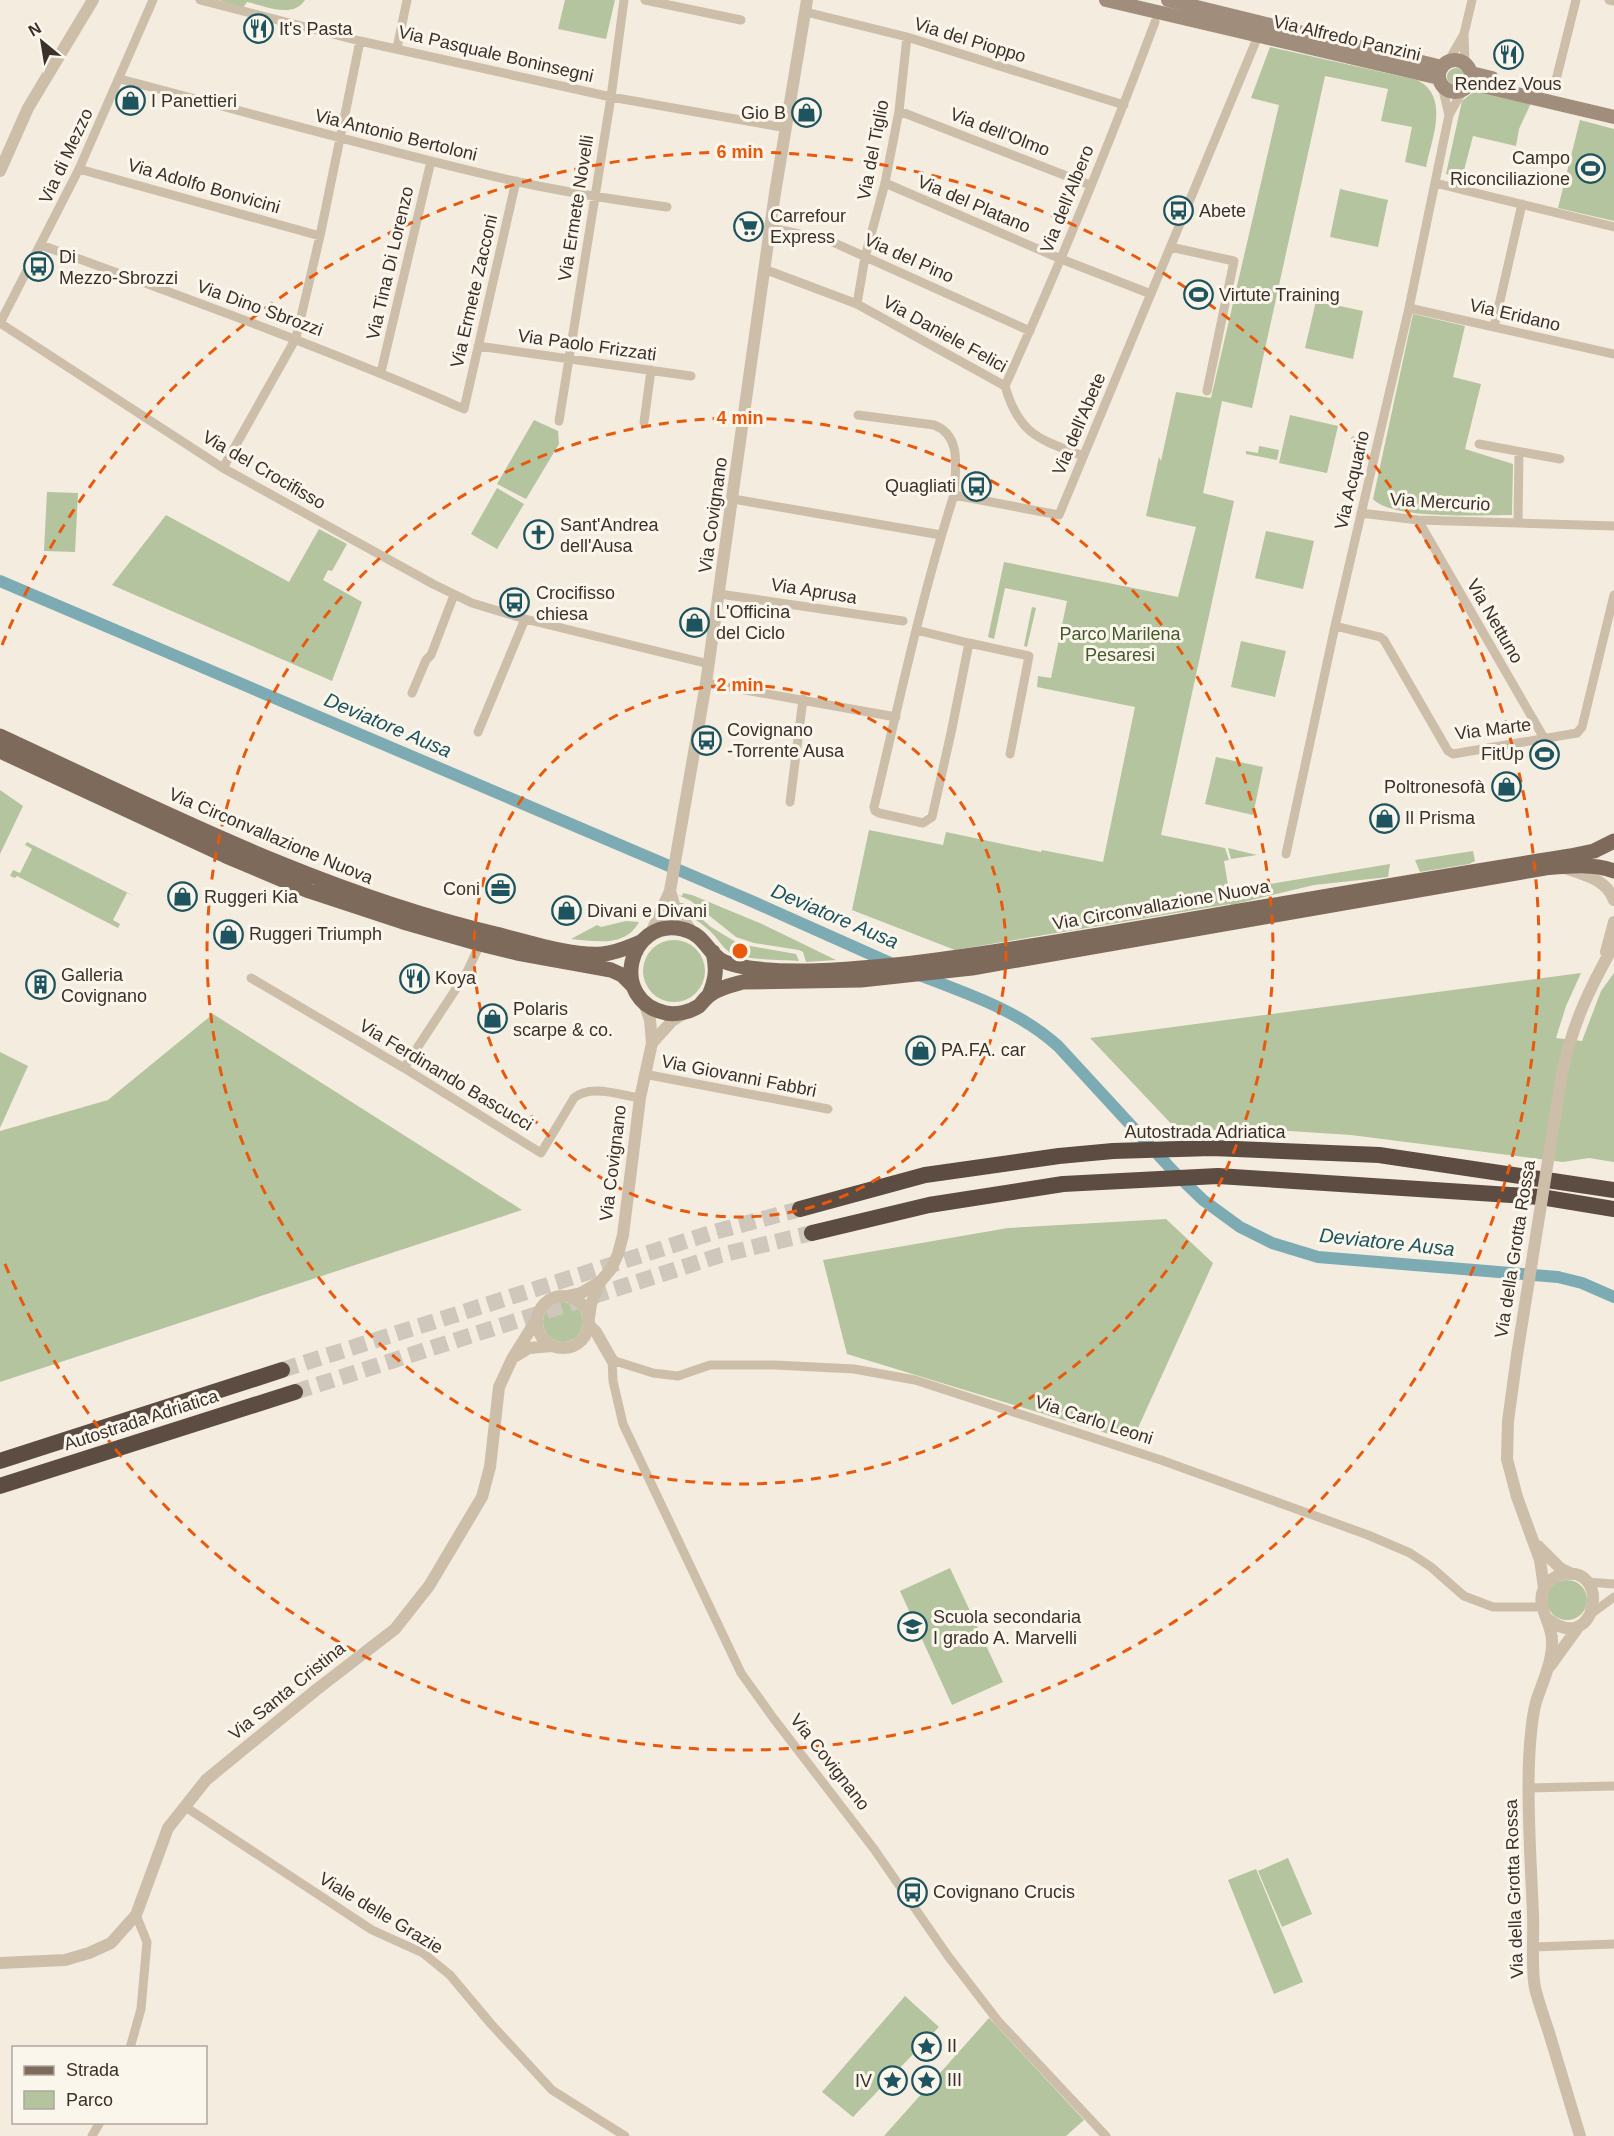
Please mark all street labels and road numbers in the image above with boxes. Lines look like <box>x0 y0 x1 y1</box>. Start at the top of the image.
street label: Via Alfredo Panzini <box>1271 11 1423 65</box>
street label: Via del Pioppo <box>912 14 1028 66</box>
street label: Via Pasquale Boninsegni <box>396 22 596 86</box>
street label: Via del Tiglio <box>853 98 893 202</box>
street label: Via dell'Olmo <box>947 104 1053 160</box>
street label: Via di Mezzo <box>35 105 97 207</box>
street label: Via Antonio Bertoloni <box>313 105 479 165</box>
street label: Via Ermete Novelli <box>555 133 597 283</box>
street label: Via dell'Albero <box>1036 142 1098 256</box>
street label: Via Adolfo Bonvicini <box>125 155 283 217</box>
street label: Via del Platano <box>915 171 1033 237</box>
street label: Via Tina Di Lorenzo <box>363 184 417 342</box>
street label: Via Ermete Zacconi <box>447 212 501 370</box>
street label: Via del Pino <box>861 229 957 287</box>
street label: Via Dino Sbrozzi <box>194 276 326 340</box>
street label: Via Daniele Felici <box>879 292 1011 376</box>
street label: Via Eridano <box>1468 295 1562 335</box>
street label: Via Paolo Frizzati <box>516 325 658 365</box>
street label: Via dell'Abete <box>1048 370 1110 478</box>
street label: Via del Crocifisso <box>199 427 329 513</box>
street label: Via Acquario <box>1331 429 1373 531</box>
street label: Via Covignano <box>695 456 731 574</box>
street label: Via Mercurio <box>1389 489 1491 515</box>
street label: Via Aprusa <box>770 574 859 608</box>
street label: Via Nettuno <box>1463 575 1527 667</box>
street label: Via Marte <box>1454 714 1532 744</box>
street label: Via Circonvallazione Nuova <box>166 784 377 889</box>
street label: Via Circonvallazione Nuova <box>1051 876 1272 934</box>
street label: Via Ferdinando Bascucci <box>356 1015 536 1135</box>
street label: Via Giovanni Fabbri <box>660 1051 818 1101</box>
street label: Via Covignano <box>596 1104 630 1222</box>
street label: Autostrada Adriatica <box>1124 1122 1287 1142</box>
street label: Via della Grotta Rossa <box>1491 1158 1539 1339</box>
street label: Autostrada Adriatica <box>61 1385 222 1454</box>
street label: Via Carlo Leoni <box>1033 1392 1155 1448</box>
street label: Via Santa Cristina <box>225 1637 350 1744</box>
street label: Via Covignano <box>786 1710 874 1814</box>
street label: Via della Grotta Rossa <box>1501 1798 1527 1979</box>
street label: Viale delle Grazie <box>316 1868 446 1958</box>

